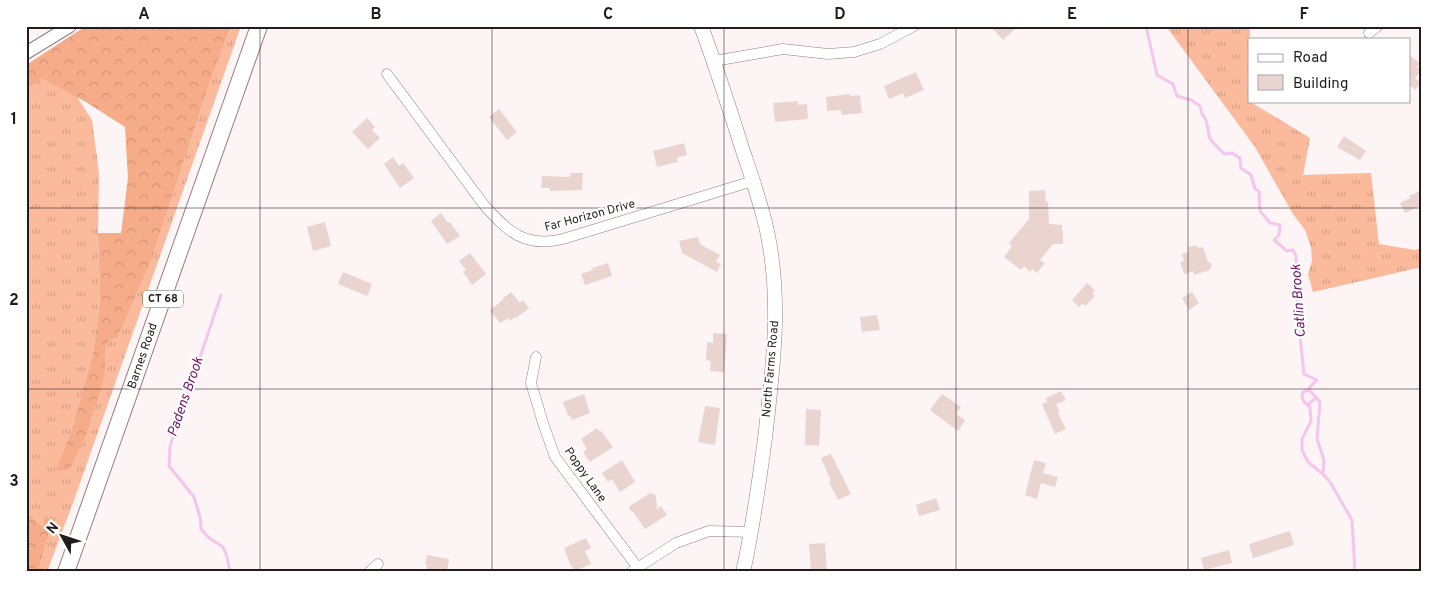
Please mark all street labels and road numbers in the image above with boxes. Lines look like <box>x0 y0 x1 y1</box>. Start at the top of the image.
street label: Far Horizon Drive <box>543 196 637 236</box>
road number: CT 68 <box>143 290 183 308</box>
street label: North Farms Road <box>759 320 783 418</box>
street label: Barnes Road <box>124 321 162 391</box>
street label: Poppy Lane <box>560 444 610 506</box>

